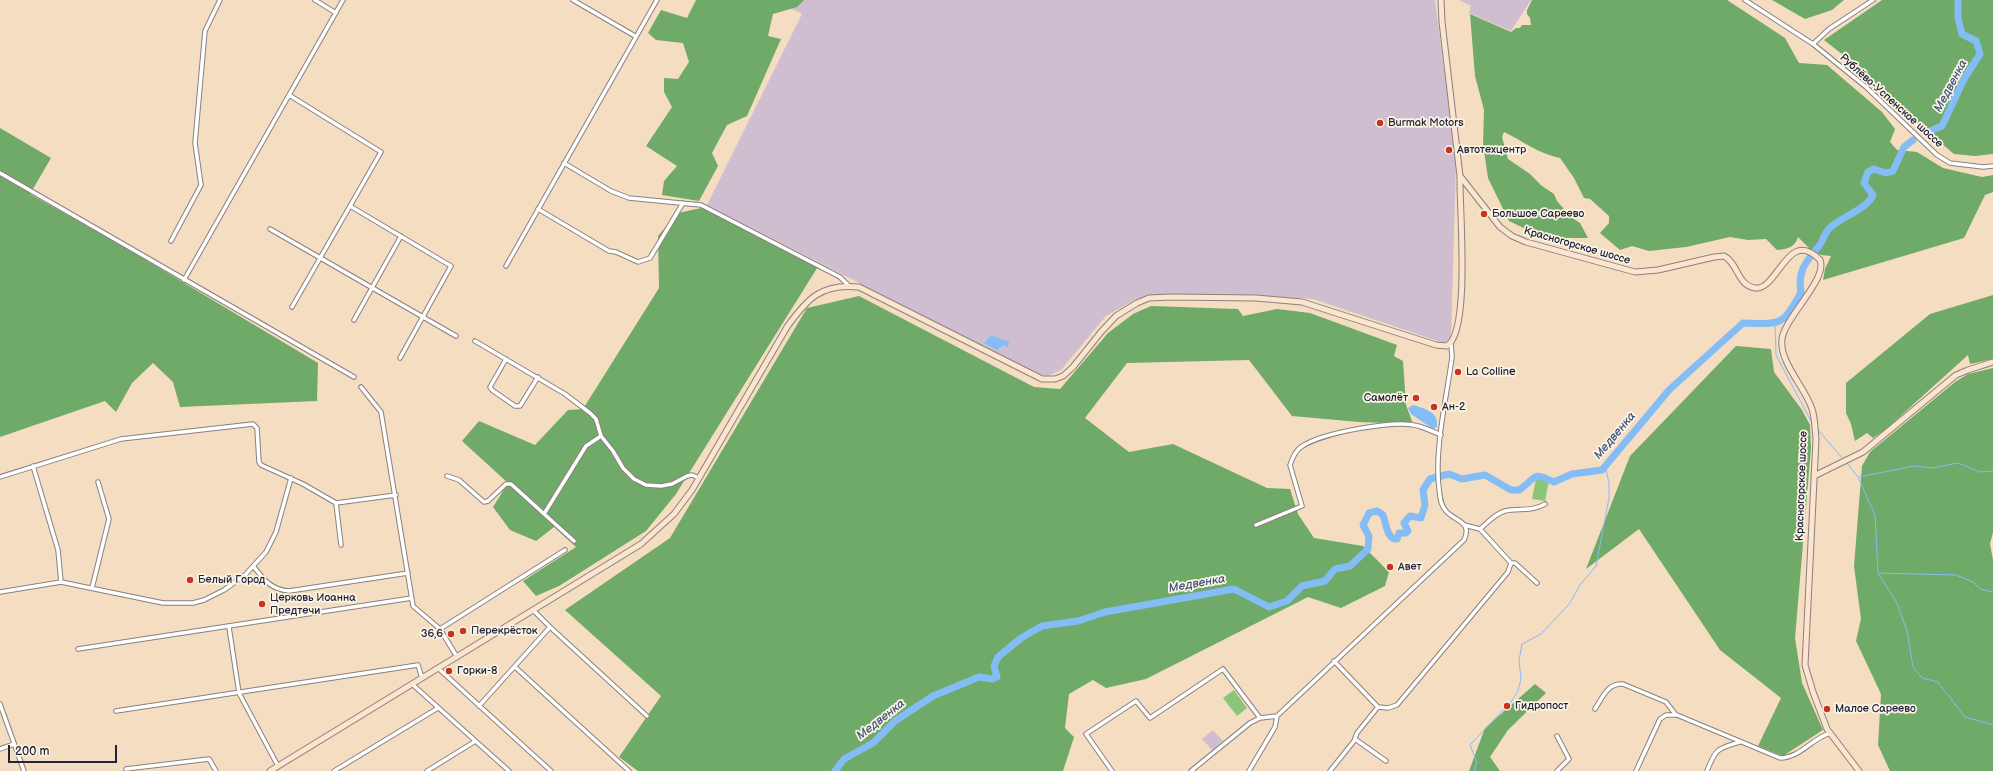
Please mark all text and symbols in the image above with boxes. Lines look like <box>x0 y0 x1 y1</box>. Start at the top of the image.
street label: Рублёво-Успенское шоссе <box>1837 51 1945 151</box>
water label: Медвенка <box>1931 57 1971 115</box>
place label: Burmak Motors <box>1388 116 1464 130</box>
marker: Burmak Motors <box>1375 118 1385 128</box>
place label: Автотехцентр <box>1457 143 1526 157</box>
marker: Автотехцентр <box>1444 145 1454 155</box>
place label: Большое Сареево <box>1492 207 1584 221</box>
marker: Большое Сареево <box>1479 209 1489 219</box>
street label: Красногорское шоссе <box>1522 224 1632 268</box>
place label: La Colline <box>1466 365 1515 379</box>
marker: La Colline <box>1453 367 1463 377</box>
place label: Самолёт <box>1364 391 1408 405</box>
marker: Самолёт <box>1411 393 1421 403</box>
place label: Ан-2 <box>1442 400 1465 414</box>
marker: Ан-2 <box>1429 402 1439 412</box>
water label: Медвенка <box>1591 409 1639 463</box>
street label: Красногорское шоссе <box>1793 431 1811 541</box>
place label: Авет <box>1398 560 1422 574</box>
marker: Авет <box>1385 562 1395 572</box>
water label: Медвенка <box>1168 572 1226 596</box>
place label: Белый Город <box>198 573 265 587</box>
marker: Белый Город <box>185 575 195 585</box>
place label: Церковь Иоанна Предтечи <box>270 591 356 617</box>
marker: Церковь Иоанна Предтечи <box>257 599 267 609</box>
place label: Перекрёсток <box>471 624 538 638</box>
marker: Перекрёсток <box>458 626 468 636</box>
place label: 36,6 <box>421 627 443 641</box>
marker: 36,6 <box>446 629 456 639</box>
place label: Горки-8 <box>457 664 497 678</box>
marker: Горки-8 <box>444 666 454 676</box>
water label: Медвенка <box>854 697 908 743</box>
place label: Гидропост <box>1515 699 1568 713</box>
marker: Гидропост <box>1502 701 1512 711</box>
place label: Малое Сареево <box>1835 702 1916 716</box>
marker: Малое Сареево <box>1822 704 1832 714</box>
scale bar <box>10 737 119 763</box>
text: 200 m <box>15 744 49 759</box>

